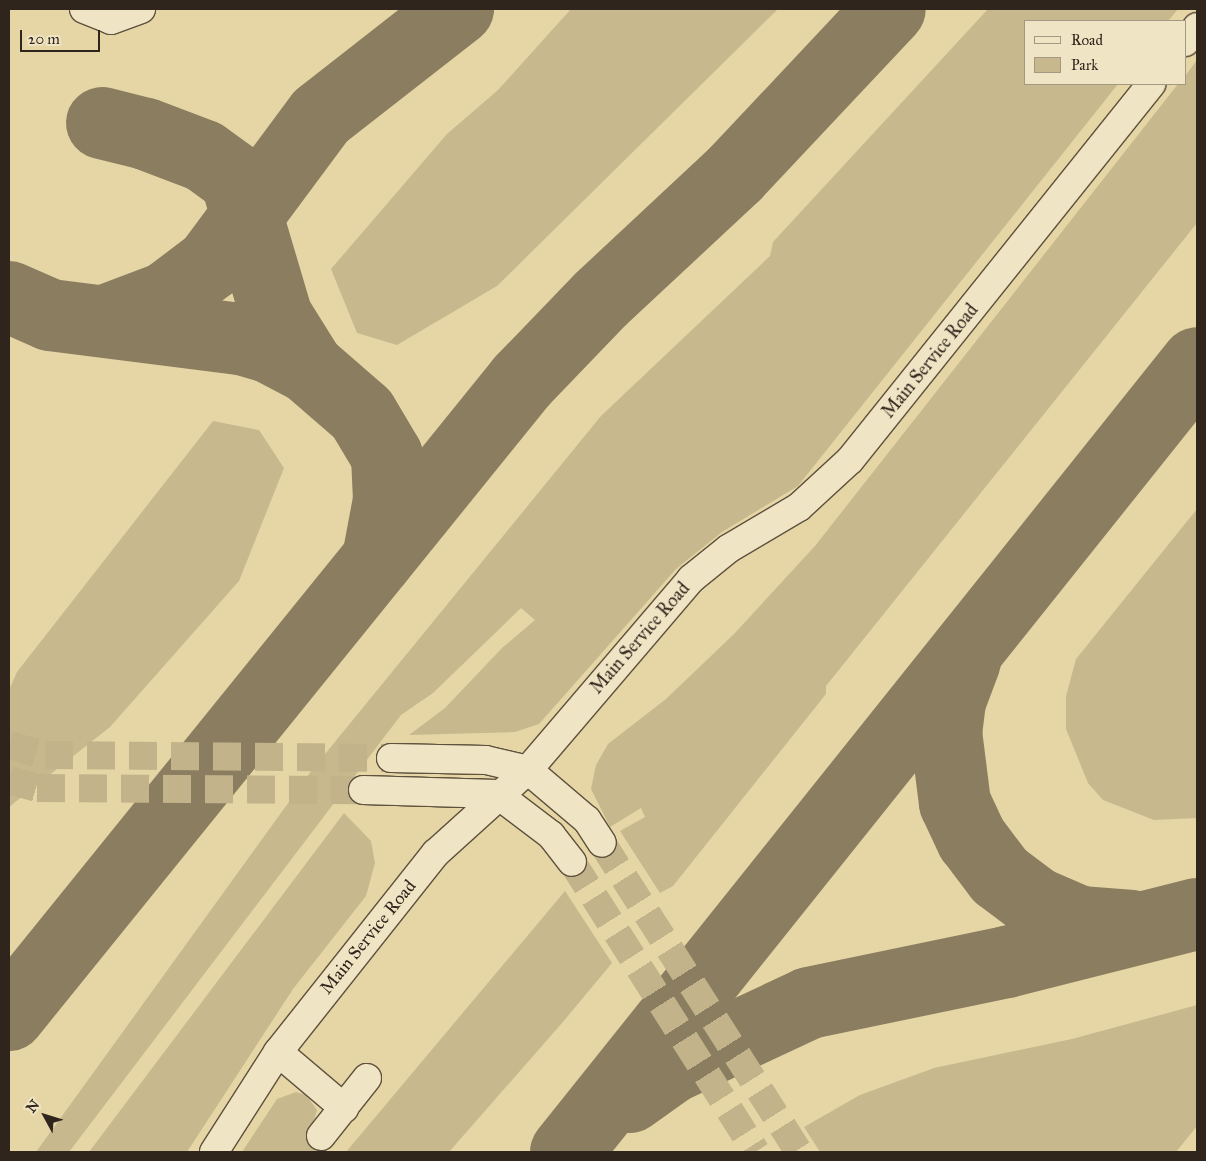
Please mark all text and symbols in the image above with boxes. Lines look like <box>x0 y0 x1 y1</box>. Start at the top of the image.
scale bar <box>22 20 102 52</box>
legend <box>1024 20 1186 85</box>
text: 20 m <box>28 30 60 48</box>
text: Road <box>1071 31 1103 49</box>
text: Park <box>1071 56 1098 74</box>
street label: Main Service Road <box>877 300 983 422</box>
street label: Main Service Road <box>586 578 694 698</box>
street label: Main Service Road <box>315 876 421 998</box>
north arrow <box>20 1091 70 1141</box>
text: N <box>23 1096 43 1116</box>

